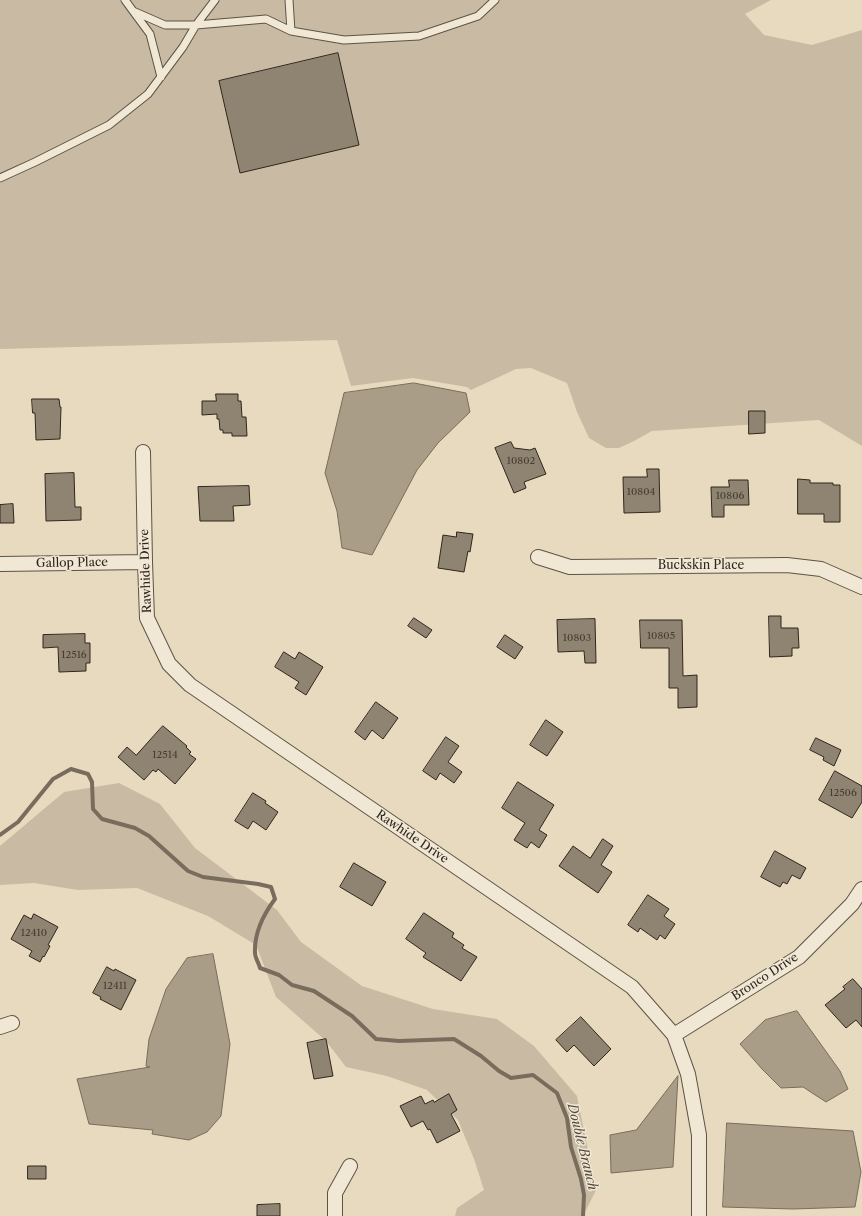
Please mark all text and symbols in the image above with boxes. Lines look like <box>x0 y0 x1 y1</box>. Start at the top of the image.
house number: 10802 <box>507 455 535 467</box>
house number: 10804 <box>627 486 655 498</box>
house number: 10806 <box>716 490 744 502</box>
street label: Rawhide Drive <box>137 529 155 613</box>
street label: Gallop Place <box>36 555 108 571</box>
street label: Buckskin Place <box>658 559 744 573</box>
house number: 10805 <box>647 630 675 642</box>
house number: 10803 <box>563 632 591 644</box>
house number: 12516 <box>61 649 87 661</box>
house number: 12514 <box>152 749 178 761</box>
house number: 12506 <box>829 787 857 799</box>
street label: Rawhide Drive <box>373 807 451 867</box>
house number: 12410 <box>21 927 47 939</box>
street label: Bronco Drive <box>729 950 801 1004</box>
house number: 12411 <box>103 980 127 992</box>
water label: Double Branch <box>564 1102 600 1192</box>

